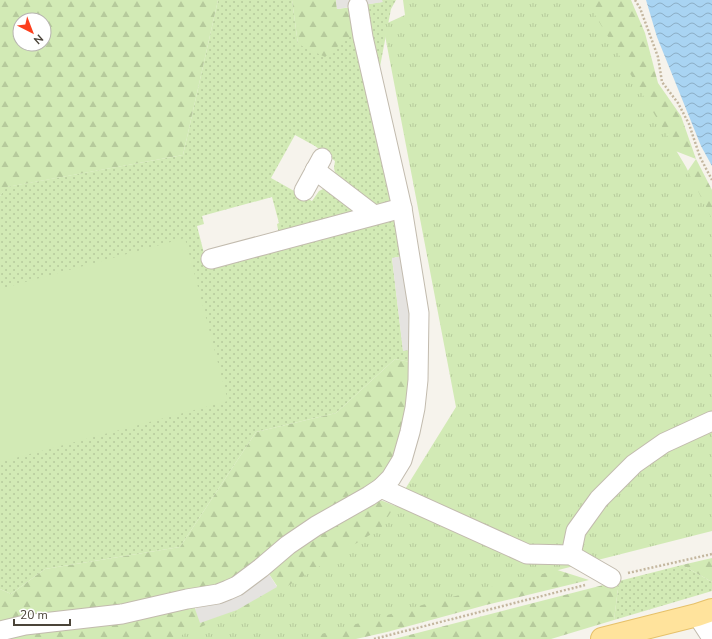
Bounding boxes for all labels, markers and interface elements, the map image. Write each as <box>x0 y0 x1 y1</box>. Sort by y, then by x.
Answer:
north arrow <box>12 12 52 52</box>
text: N <box>30 31 46 47</box>
scale bar <box>14 601 70 627</box>
text: 20 m <box>20 607 48 623</box>

